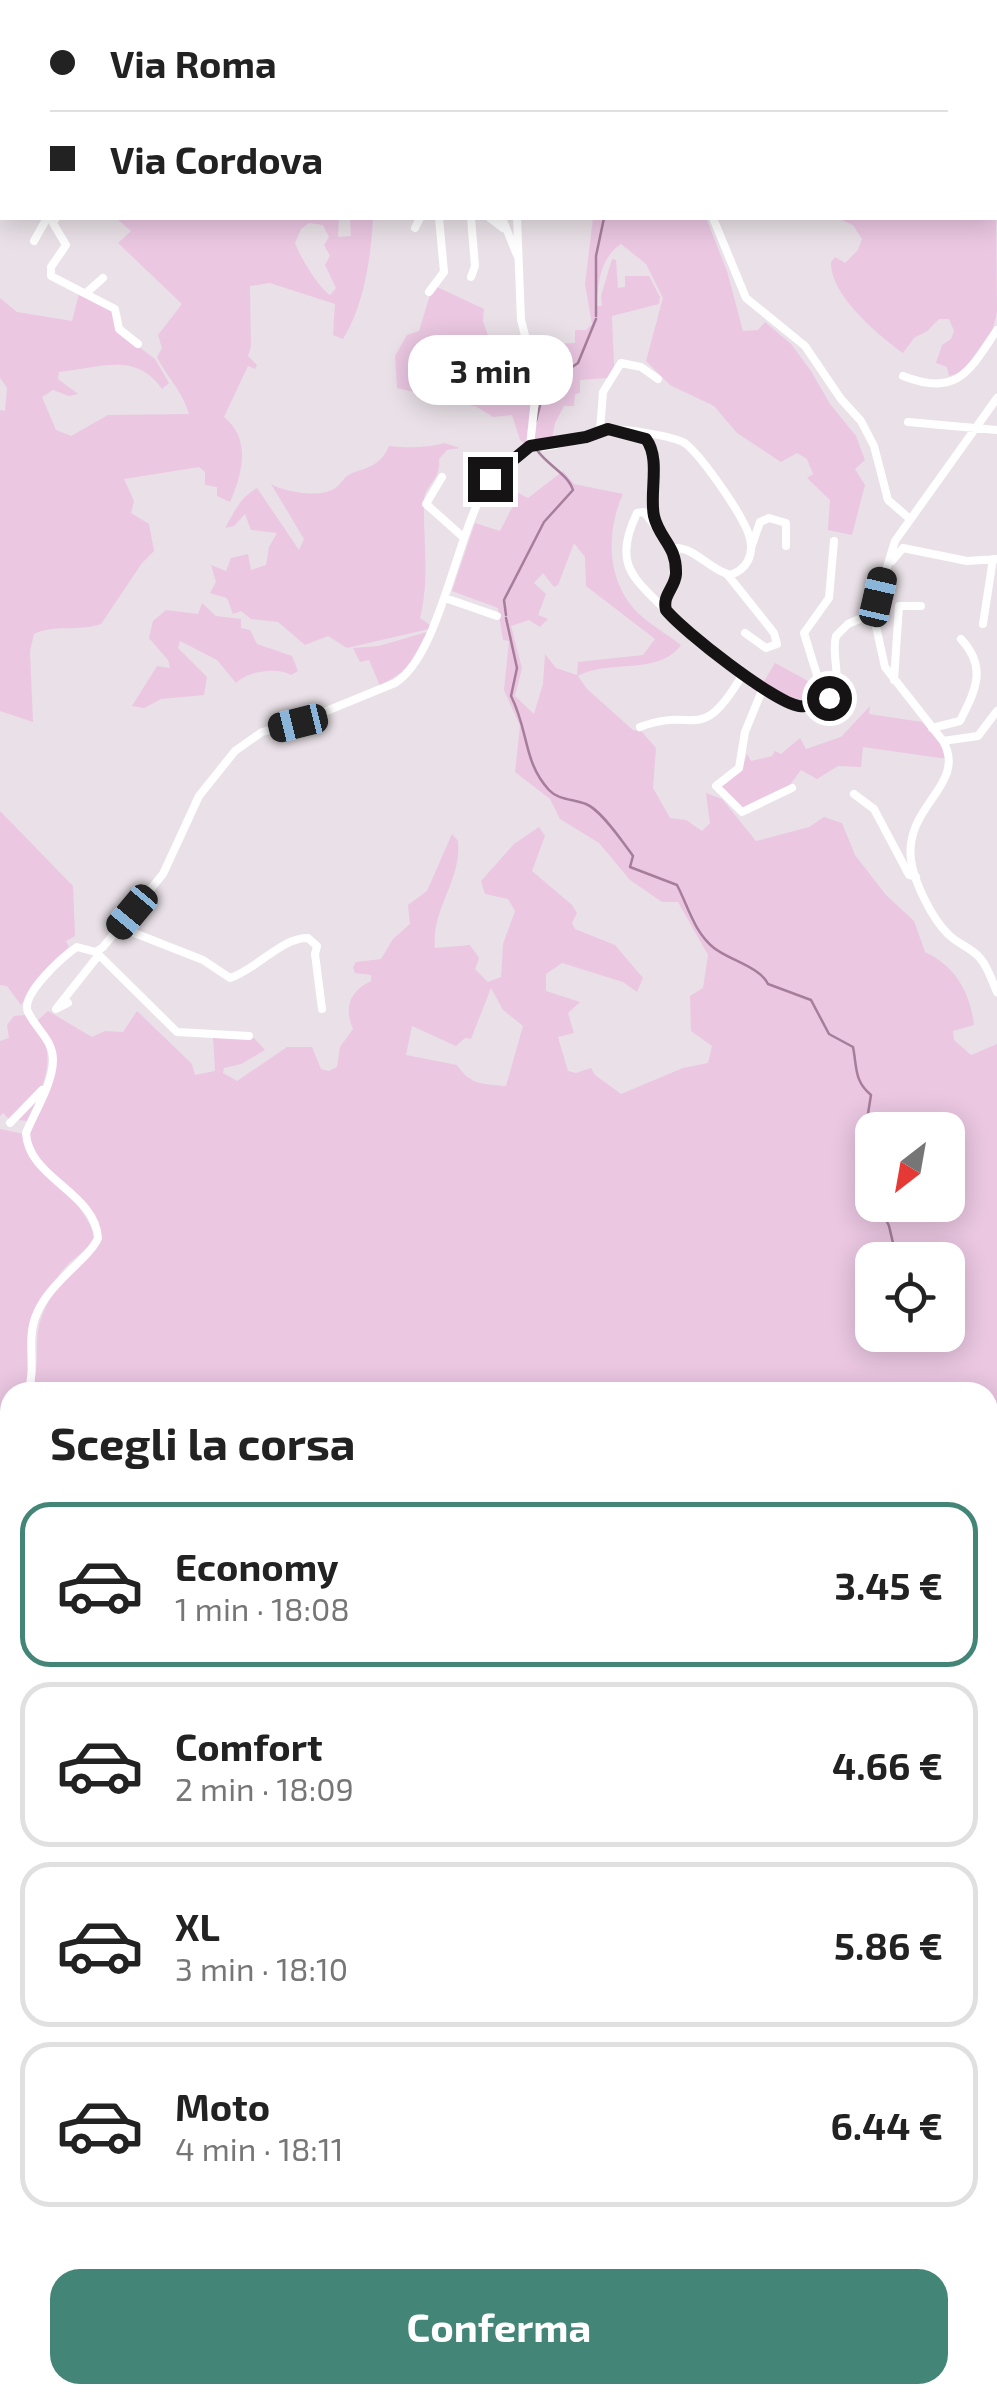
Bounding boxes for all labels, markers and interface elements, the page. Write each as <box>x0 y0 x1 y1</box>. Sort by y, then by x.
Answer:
text: Via Roma <box>110 40 277 86</box>
text: Via Cordova <box>110 136 323 182</box>
callout: 3 min <box>408 334 572 404</box>
text: 3 min <box>450 351 531 389</box>
route end <box>468 457 513 502</box>
car <box>857 564 899 630</box>
route start <box>807 676 852 721</box>
car <box>265 701 331 745</box>
car <box>101 879 163 945</box>
north arrow <box>855 1112 965 1222</box>
map controls <box>855 1112 965 1352</box>
button: locate <box>855 1242 965 1352</box>
text: Scegli la corsa <box>50 1415 355 1469</box>
icon: car <box>55 1540 145 1630</box>
text: Economy <box>175 1543 339 1589</box>
text: 3.45 € <box>835 1562 943 1608</box>
text: 1 min · 18:08 <box>175 1589 350 1627</box>
icon: car <box>55 1720 145 1810</box>
text: Comfort <box>175 1723 323 1769</box>
text: 4.66 € <box>832 1742 943 1788</box>
text: 2 min · 18:09 <box>175 1769 354 1807</box>
icon: car <box>55 1900 145 1990</box>
text: XL <box>175 1903 220 1949</box>
text: 5.86 € <box>834 1922 943 1968</box>
text: 3 min · 18:10 <box>175 1949 348 1987</box>
icon: car <box>55 2080 145 2170</box>
text: Moto <box>175 2083 270 2129</box>
text: 6.44 € <box>830 2102 943 2148</box>
text: 4 min · 18:11 <box>175 2129 343 2167</box>
button: Conferma <box>50 2269 948 2384</box>

